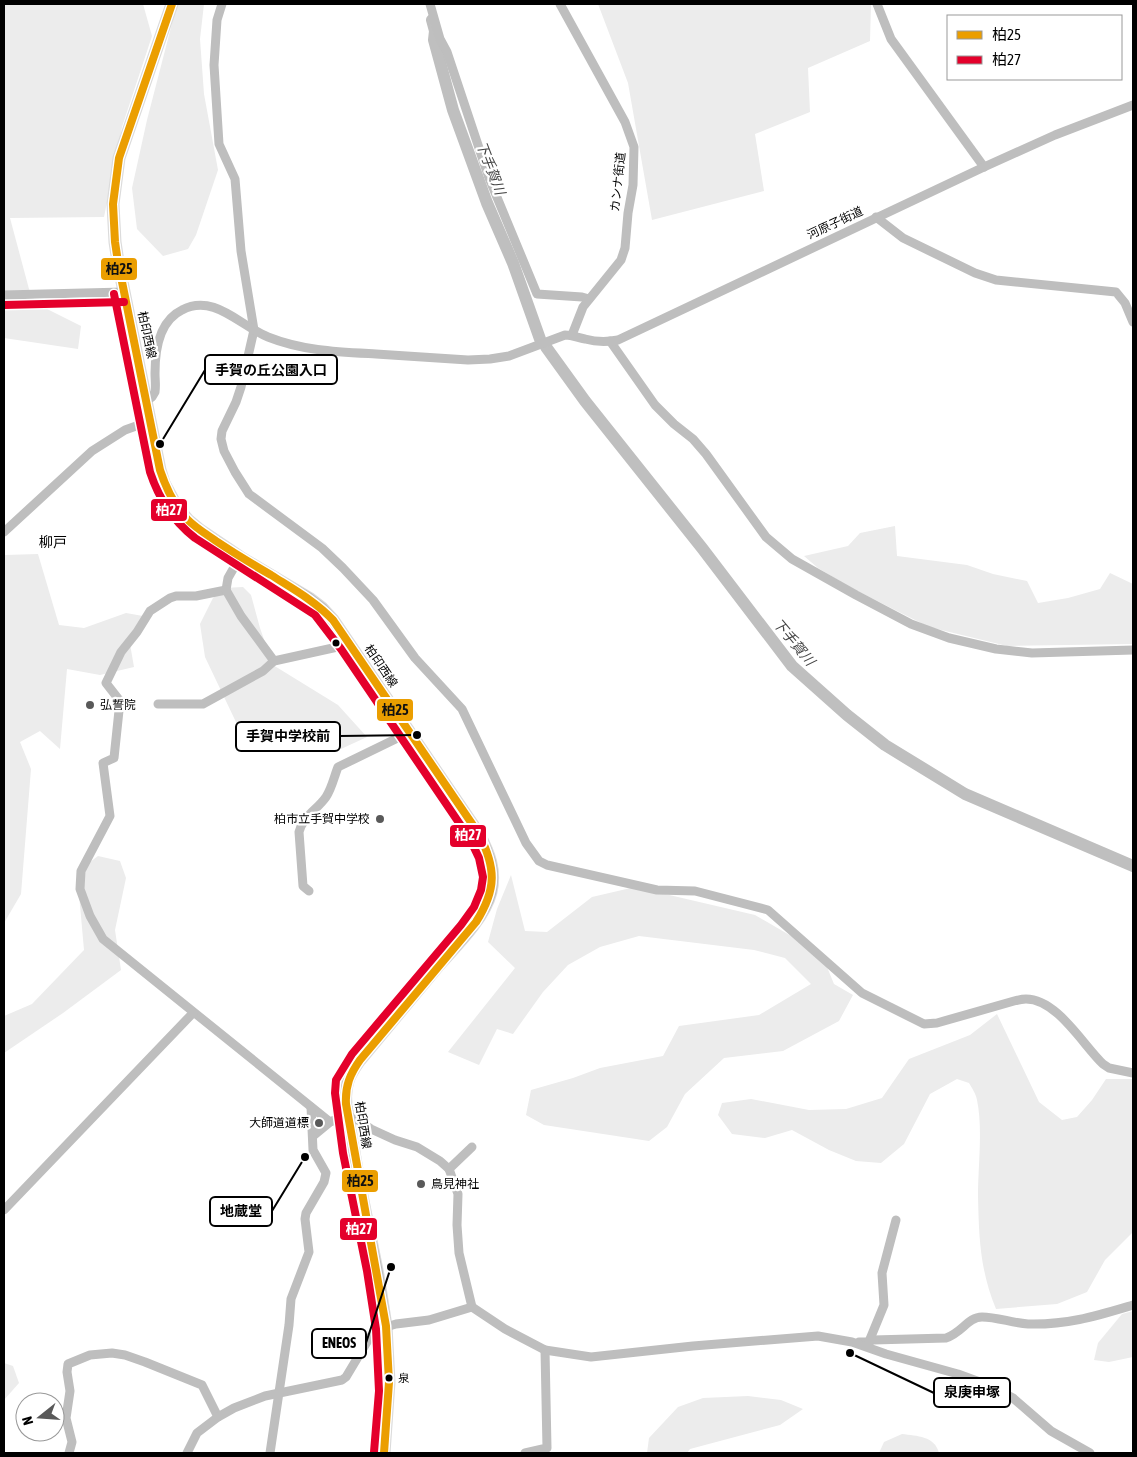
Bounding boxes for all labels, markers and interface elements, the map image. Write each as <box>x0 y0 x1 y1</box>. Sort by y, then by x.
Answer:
legend <box>947 15 1122 80</box>
text: 柏25 <box>992 26 1021 43</box>
text: 柏27 <box>992 51 1021 68</box>
water label: 下手賀川 <box>473 139 509 199</box>
street label: カンナ街道 <box>608 151 628 213</box>
street label: 河原子街道 <box>805 204 865 242</box>
line badge: 柏25 <box>100 257 138 281</box>
text: 柏25 <box>105 261 133 277</box>
street label: 柏印西線 <box>135 310 159 360</box>
callout: 手賀の丘公園入口 <box>205 355 337 384</box>
text: 手賀の丘公園入口 <box>215 362 327 378</box>
line badge: 柏27 <box>150 498 188 522</box>
text: 柏27 <box>155 502 183 518</box>
district label: 柳戸 <box>39 534 67 550</box>
water label: 下手賀川 <box>770 615 819 670</box>
unlabelled marker <box>331 638 341 648</box>
street label: 柏印西線 <box>362 642 400 690</box>
place label: 弘誓院 <box>100 698 136 712</box>
line badge: 柏25 <box>376 698 414 722</box>
marker: 弘誓院 <box>84 699 96 711</box>
text: 柏25 <box>381 702 409 718</box>
callout: 手賀中学校前 <box>236 722 340 751</box>
text: 手賀中学校前 <box>246 728 330 744</box>
place label: 柏市立手賀中学校 <box>274 812 370 826</box>
marker: 柏市立手賀中学校 <box>374 813 386 825</box>
line badge: 柏27 <box>449 824 487 848</box>
text: 柏27 <box>454 827 482 843</box>
street label: 柏印西線 <box>352 1100 374 1150</box>
place label: 大師道道標 <box>249 1116 309 1130</box>
marker: 大師道道標 <box>313 1117 325 1129</box>
line badge: 柏25 <box>341 1169 379 1193</box>
text: 柏25 <box>346 1173 374 1189</box>
place label: 鳥見神社 <box>431 1177 479 1191</box>
marker: 鳥見神社 <box>415 1178 427 1190</box>
callout: 地蔵堂 <box>210 1197 272 1226</box>
text: 地蔵堂 <box>220 1203 262 1219</box>
line badge: 柏27 <box>339 1217 378 1241</box>
text: 柏27 <box>345 1221 373 1237</box>
callout: ENEOS <box>312 1329 366 1358</box>
text: ENEOS <box>322 1335 356 1351</box>
place label: 泉 <box>398 1372 410 1384</box>
marker: 泉 <box>384 1373 394 1383</box>
callout: 泉庚申塚 <box>934 1378 1010 1407</box>
text: 泉庚申塚 <box>944 1384 1000 1400</box>
north arrow <box>15 1392 65 1442</box>
text: N <box>19 1415 36 1427</box>

